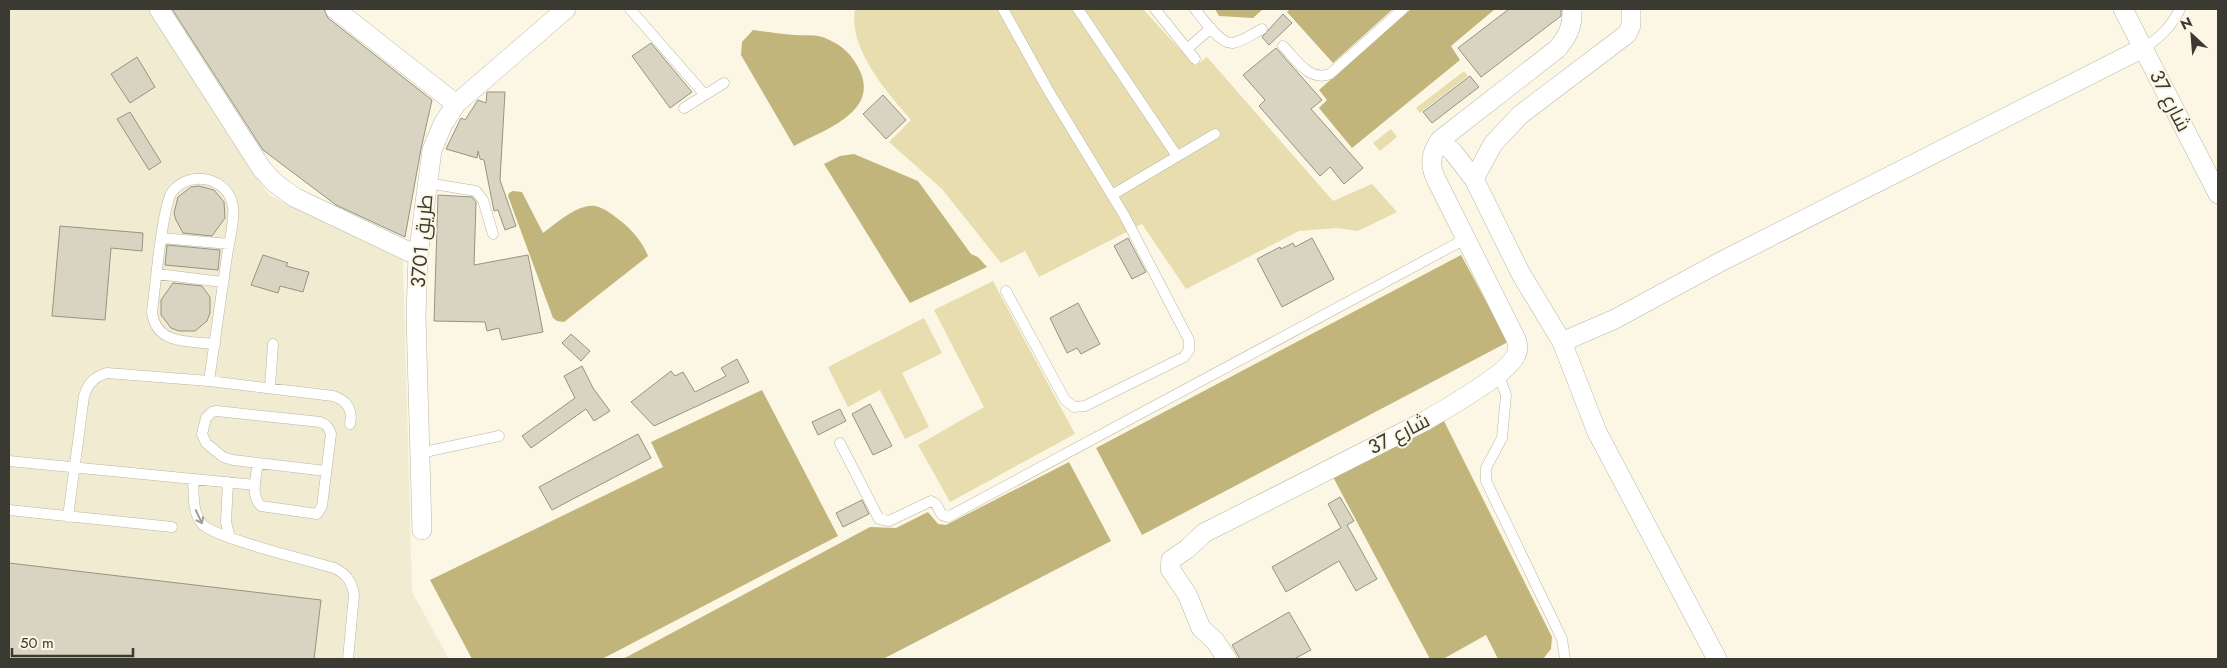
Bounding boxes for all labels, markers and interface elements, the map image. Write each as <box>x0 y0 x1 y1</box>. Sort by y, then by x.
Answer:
north arrow <box>2167 10 2217 60</box>
text: N <box>2177 12 2196 35</box>
street label: شارع 37 <box>2142 65 2198 137</box>
street label: طريق 3701 <box>403 193 441 289</box>
street label: شارع 37 <box>1363 406 1435 462</box>
one-way arrow <box>194 509 204 524</box>
scale bar <box>12 626 134 658</box>
text: 50 m <box>20 632 54 654</box>

